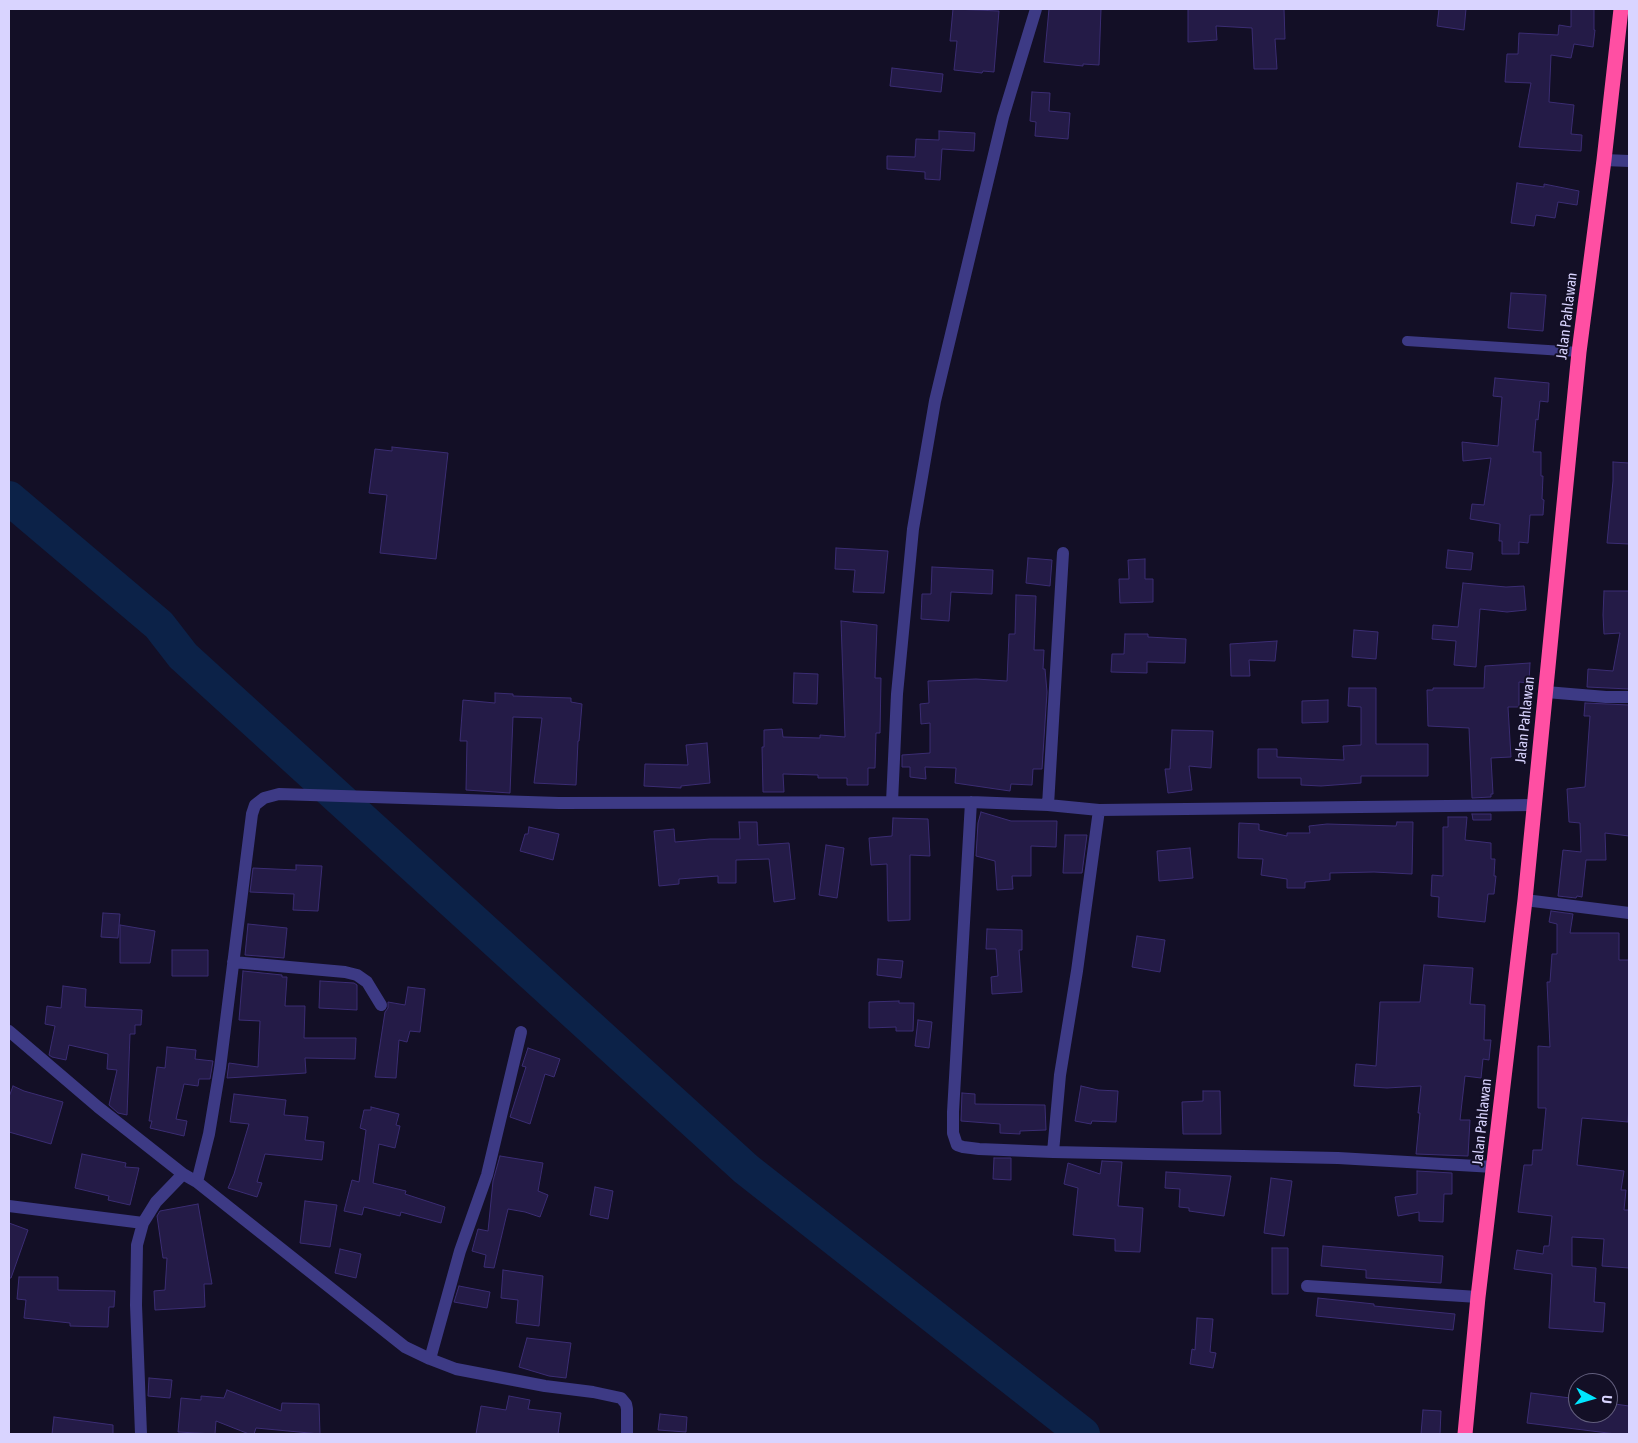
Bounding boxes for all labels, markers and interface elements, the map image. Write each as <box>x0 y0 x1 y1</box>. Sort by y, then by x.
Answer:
street label: Jalan Pahlawan <box>1553 272 1581 360</box>
street label: Jalan Pahlawan <box>1511 676 1539 764</box>
street label: Jalan Pahlawan <box>1468 1078 1496 1166</box>
north arrow <box>1568 1373 1618 1423</box>
text: U <box>1599 1395 1615 1404</box>

